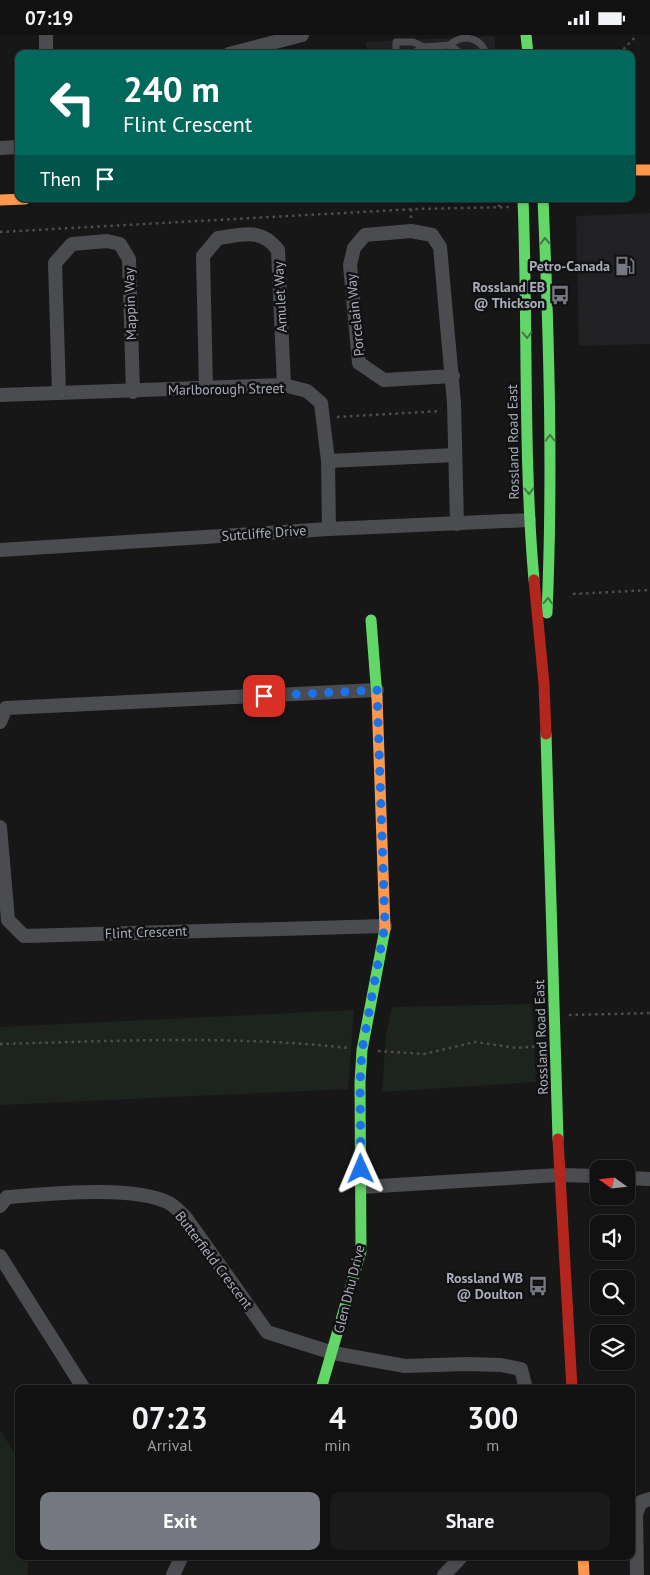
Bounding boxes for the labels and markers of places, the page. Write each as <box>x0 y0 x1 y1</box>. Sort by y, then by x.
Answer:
fuel station icon: Petro-Canada <box>614 255 636 277</box>
place label: Petro-Canada <box>529 257 610 275</box>
place label: Rossland EB @ Thickson <box>473 278 545 312</box>
bus stop icon: Rossland EB @ Thickson <box>549 284 571 306</box>
pin <box>243 675 285 717</box>
place label: Rossland WB @ Doulton <box>446 1269 523 1303</box>
bus stop icon: Rossland WB @ Doulton <box>527 1275 549 1297</box>

